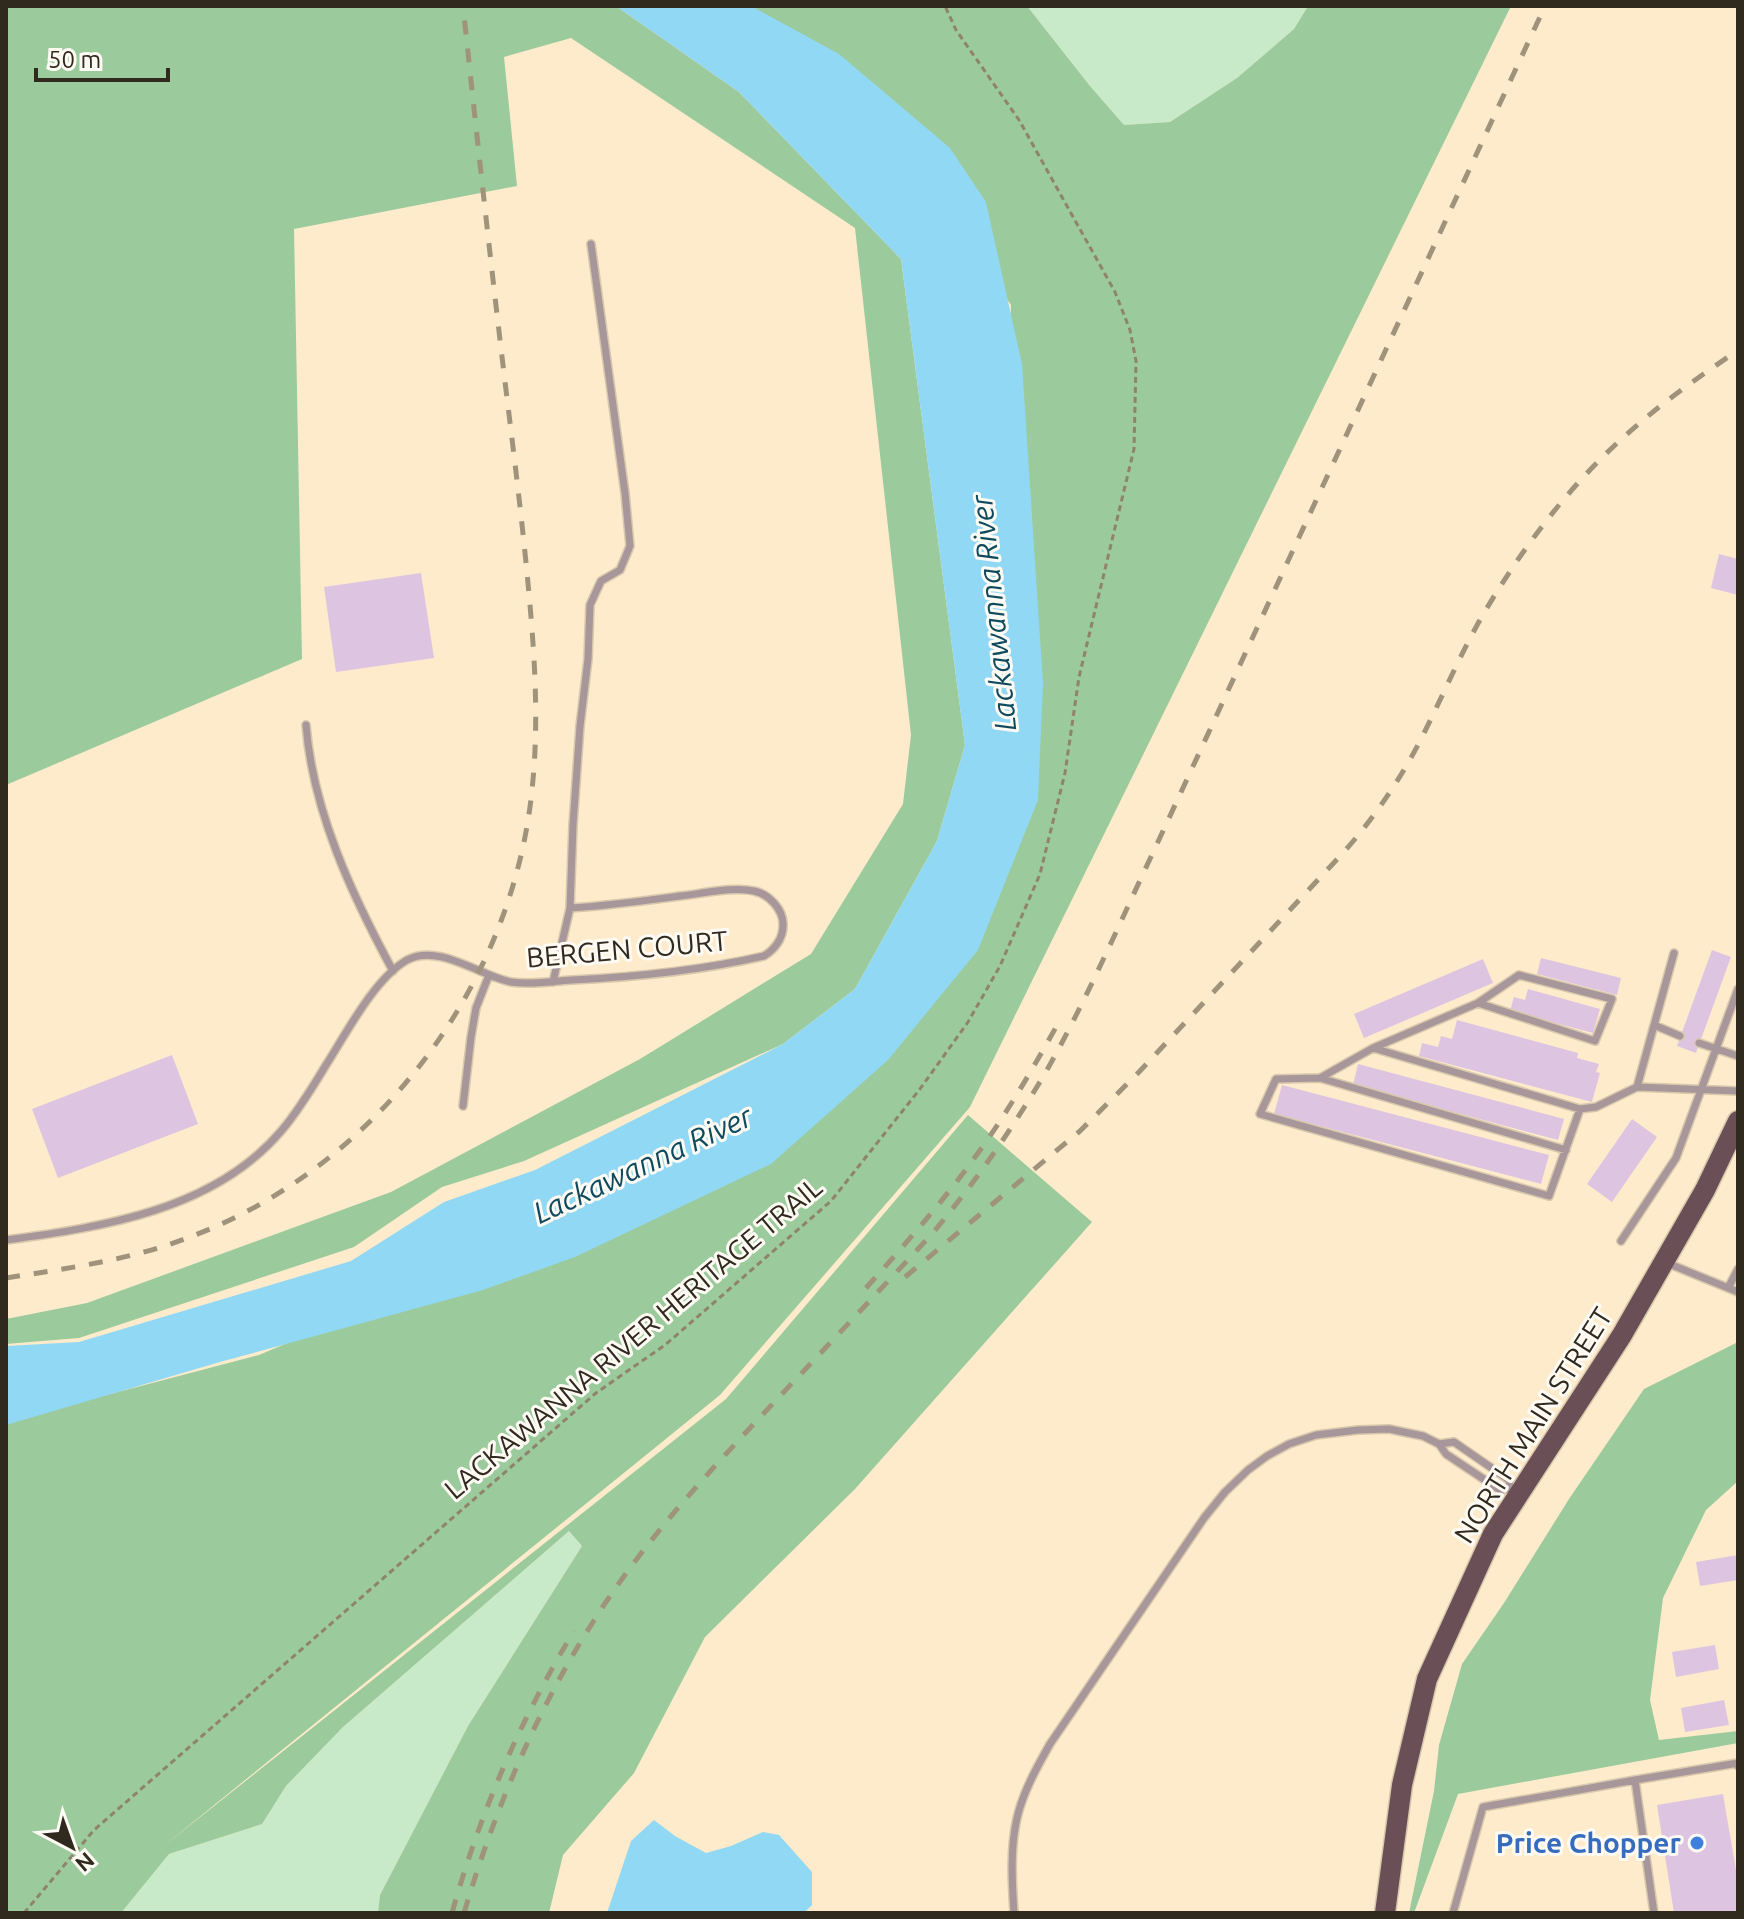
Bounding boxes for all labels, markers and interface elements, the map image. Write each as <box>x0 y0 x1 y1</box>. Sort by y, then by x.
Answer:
scale bar <box>36 32 168 82</box>
text: 50 m <box>48 46 101 73</box>
water label: Lackawanna River <box>964 492 1022 733</box>
street label: BERGEN COURT <box>525 924 729 973</box>
water label: Lackawanna River <box>528 1098 759 1230</box>
street label: LACKAWANNA RIVER HERITAGE TRAIL <box>438 1171 827 1505</box>
street label: NORTH MAIN STREET <box>1448 1301 1618 1548</box>
north arrow <box>32 1807 112 1887</box>
place label: Price Chopper <box>1496 1827 1681 1858</box>
marker: Price Chopper <box>1688 1834 1706 1852</box>
text: N <box>71 1848 100 1877</box>

